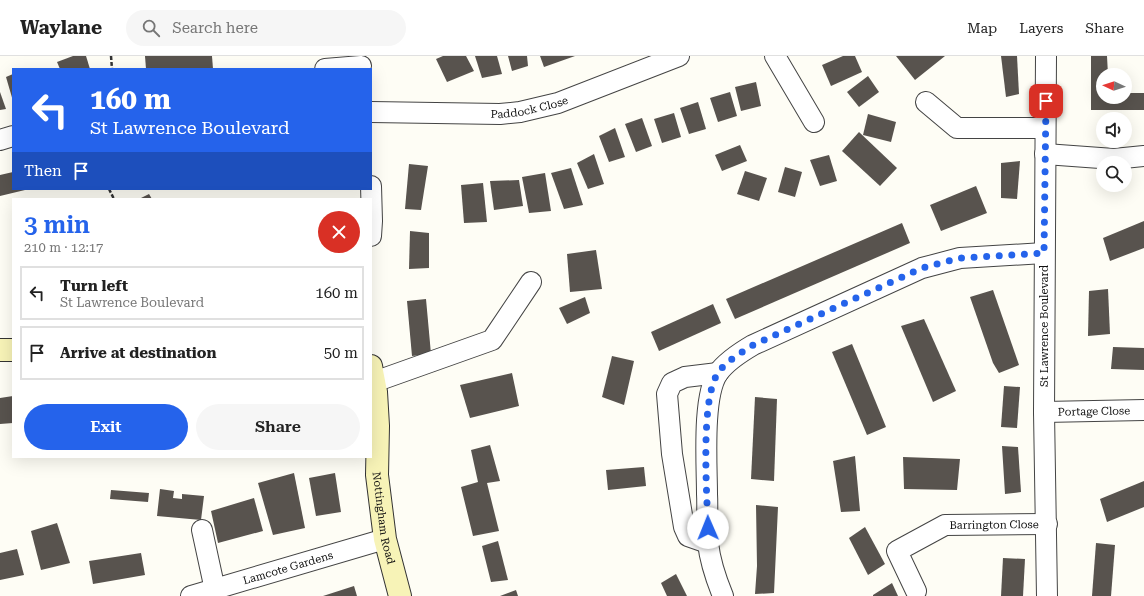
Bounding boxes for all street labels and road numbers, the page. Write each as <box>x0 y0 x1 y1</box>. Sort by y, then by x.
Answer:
street label: Paddock Close <box>491 94 570 121</box>
street label: St Lawrence Boulevard <box>1038 265 1051 387</box>
street label: Portage Close <box>1058 404 1130 419</box>
street label: Nottingham Road <box>370 471 397 566</box>
street label: Barrington Close <box>949 518 1039 532</box>
street label: Lamcote Gardens <box>241 549 335 587</box>

